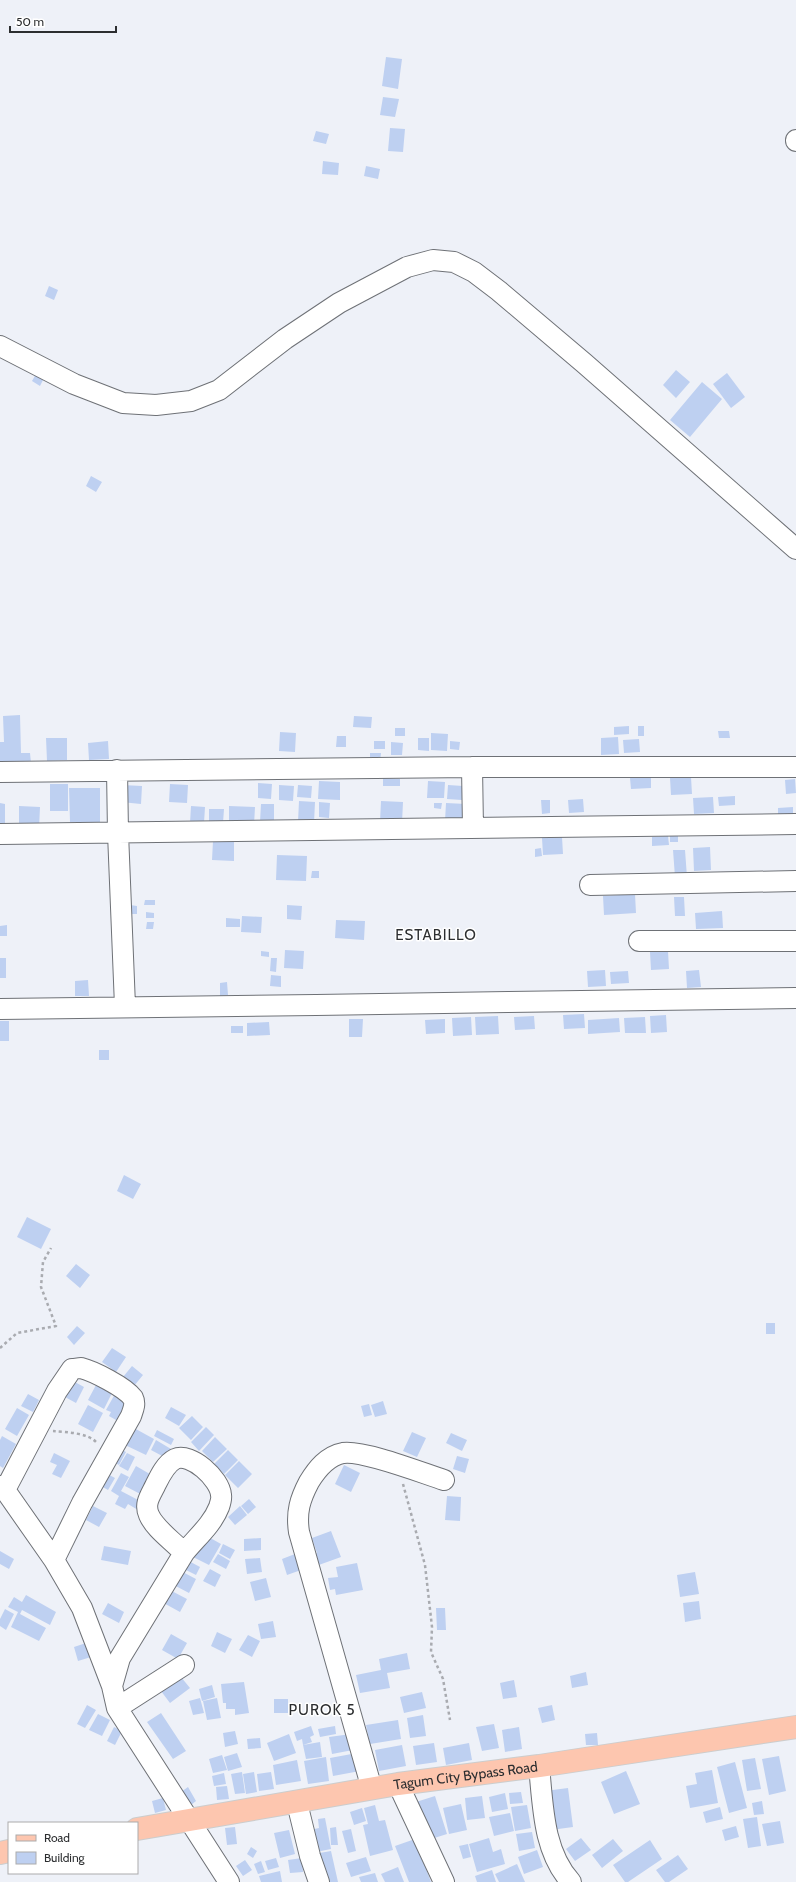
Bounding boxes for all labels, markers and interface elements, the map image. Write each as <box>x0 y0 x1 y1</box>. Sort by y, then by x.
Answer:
scale bar <box>10 8 116 34</box>
text: 50 m <box>16 14 44 29</box>
district label: ESTABILLO <box>395 926 477 944</box>
district label: PUROK 5 <box>288 1701 356 1719</box>
street label: Tagum City Bypass Road <box>392 1757 539 1794</box>
legend <box>8 1822 138 1874</box>
text: Road <box>44 1830 70 1845</box>
text: Building <box>44 1850 86 1865</box>

